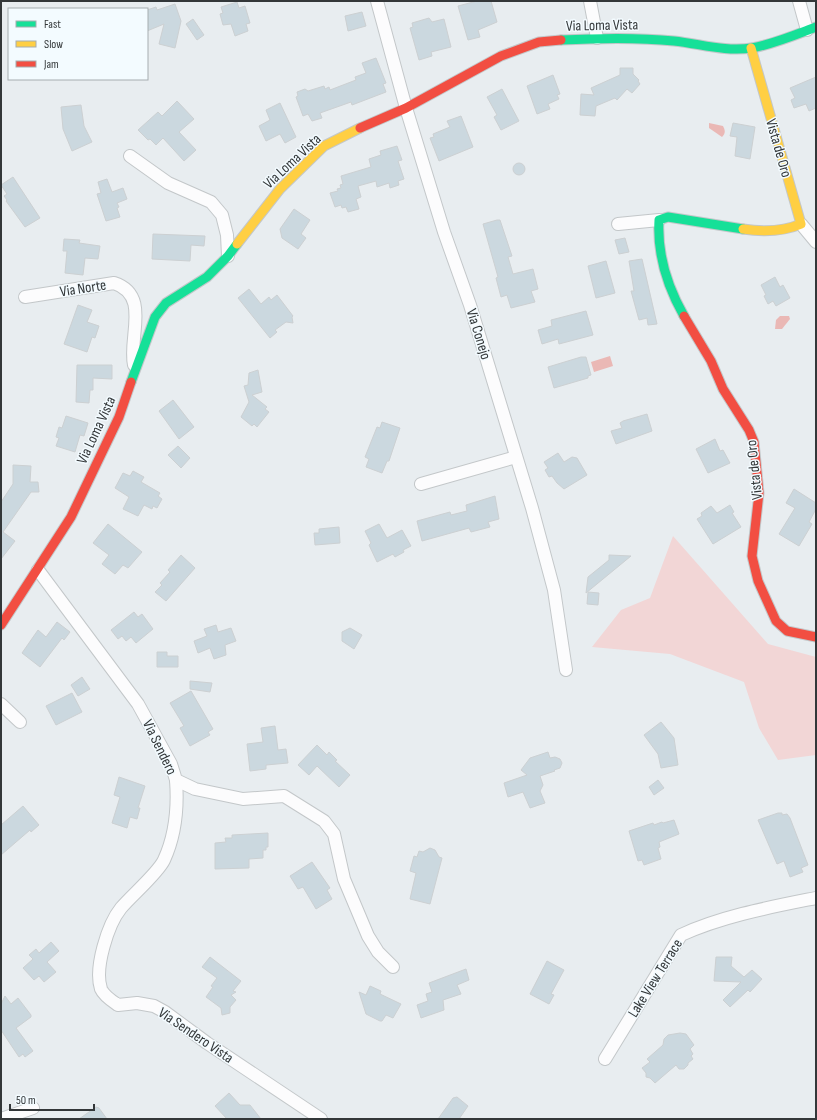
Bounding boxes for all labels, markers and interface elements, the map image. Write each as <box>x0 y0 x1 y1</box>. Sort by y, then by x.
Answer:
legend <box>8 8 148 80</box>
street label: Via Loma Vista <box>566 15 639 36</box>
text: Fast <box>44 17 61 32</box>
text: Slow <box>44 37 63 52</box>
text: Jam <box>43 57 59 72</box>
street label: Vista de Oro <box>761 117 796 180</box>
street label: Via Loma Vista <box>259 130 325 193</box>
street label: Via Norte <box>59 275 108 302</box>
street label: Via Conejo <box>462 306 495 362</box>
street label: Via Loma Vista <box>73 393 120 467</box>
street label: Vista de Oro <box>742 439 767 501</box>
street label: Via Sendero <box>138 716 181 778</box>
street label: Lake View Terrace <box>624 936 687 1021</box>
street label: Via Sendero Vista <box>154 1003 237 1068</box>
scale bar <box>10 1086 94 1112</box>
text: 50 m <box>16 1093 36 1108</box>

